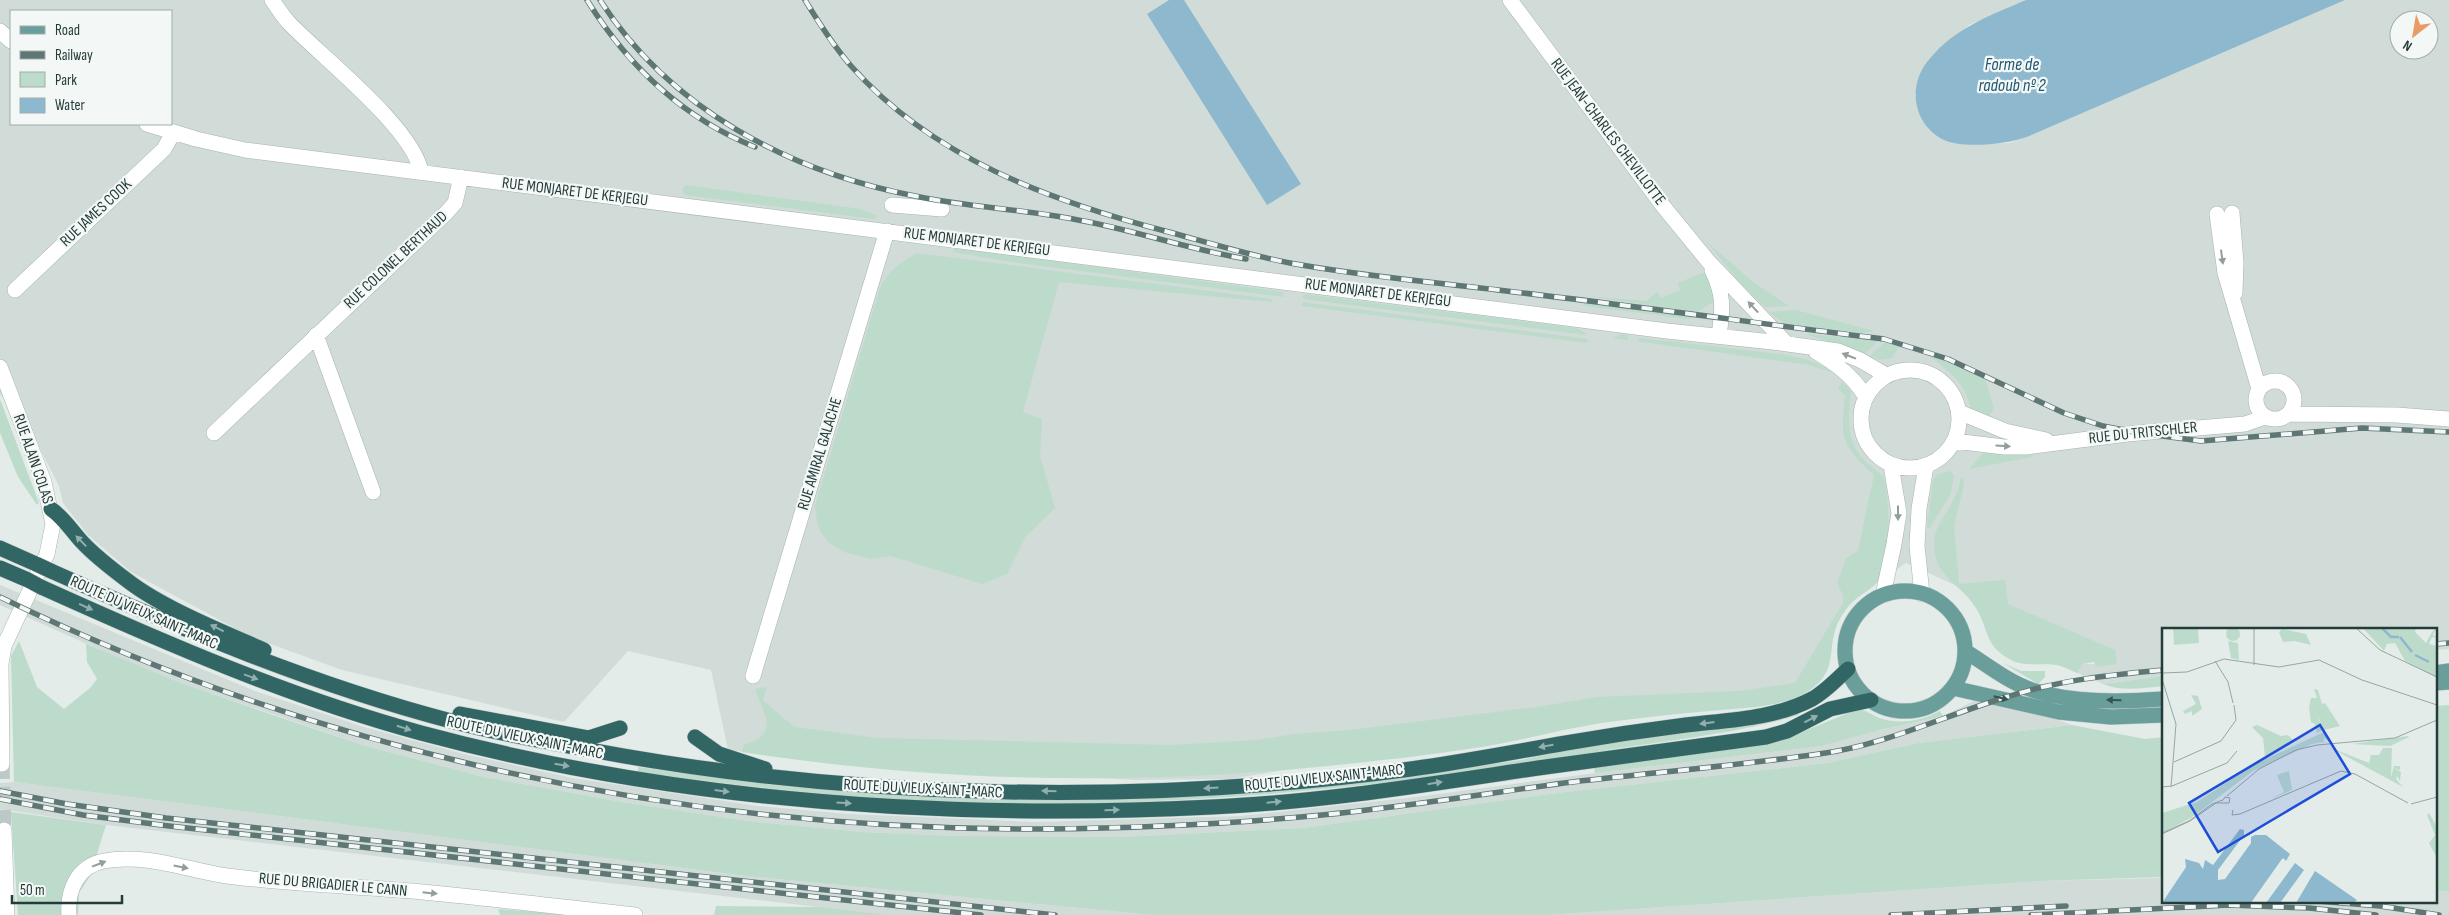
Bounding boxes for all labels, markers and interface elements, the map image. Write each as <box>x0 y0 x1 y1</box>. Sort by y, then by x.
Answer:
legend <box>10 10 172 125</box>
north arrow <box>2389 10 2439 60</box>
text: Road <box>55 21 80 40</box>
text: N <box>2400 37 2415 55</box>
text: Railway <box>55 46 93 65</box>
water label: Forme de radoub nº 2 <box>1978 54 2046 96</box>
street label: RUE JEAN-CHARLES CHEVILLOTTE <box>1547 55 1669 209</box>
text: Park <box>55 71 77 90</box>
text: Water <box>55 96 86 115</box>
street label: RUE MONJARET DE KERJEGU <box>501 174 649 210</box>
street label: RUE JAMES COOK <box>56 175 136 251</box>
street label: RUE COLONEL BERTHAUD <box>340 207 452 313</box>
street label: RUE MONJARET DE KERJEGU <box>903 224 1051 260</box>
one-way arrow <box>2218 249 2226 265</box>
street label: RUE MONJARET DE KERJEGU <box>1304 275 1452 311</box>
one-way arrow <box>1747 301 1759 313</box>
one-way arrow <box>1841 352 1856 360</box>
street label: RUE AMIRAL GALACHE <box>794 395 846 513</box>
street label: RUE ALAIN COLAS <box>9 412 57 506</box>
street label: RUE DU TRITSCHLER <box>2088 418 2198 448</box>
one-way arrow <box>1995 443 2011 451</box>
one-way arrow <box>1894 505 1902 521</box>
one-way arrow <box>75 535 87 547</box>
street label: ROUTE DU VIEUX SAINT-MARC <box>67 572 221 654</box>
one-way arrow <box>79 603 93 611</box>
one-way arrow <box>209 624 224 632</box>
inset map <box>2162 628 2436 902</box>
one-way arrow <box>244 673 259 681</box>
one-way arrow <box>1993 694 2008 702</box>
one-way arrow <box>2106 696 2122 704</box>
street label: ROUTE DU VIEUX SAINT-MARC <box>445 712 605 764</box>
one-way arrow <box>1804 715 1819 723</box>
one-way arrow <box>1698 719 1714 727</box>
one-way arrow <box>397 724 412 732</box>
one-way arrow <box>1537 743 1553 751</box>
street label: ROUTE DU VIEUX SAINT-MARC <box>1244 760 1404 796</box>
one-way arrow <box>554 762 570 770</box>
street label: ROUTE DU VIEUX SAINT-MARC <box>843 775 1003 803</box>
one-way arrow <box>1428 779 1444 787</box>
one-way arrow <box>1203 784 1219 792</box>
one-way arrow <box>715 787 731 795</box>
one-way arrow <box>1041 787 1057 795</box>
one-way arrow <box>1266 798 1282 806</box>
one-way arrow <box>837 800 853 808</box>
one-way arrow <box>1104 806 1120 814</box>
one-way arrow <box>92 859 106 867</box>
one-way arrow <box>174 863 189 871</box>
street label: RUE DU BRIGADIER LE CANN <box>258 869 408 901</box>
scale bar <box>12 872 122 904</box>
text: 50 m <box>20 881 45 900</box>
one-way arrow <box>422 889 438 897</box>

